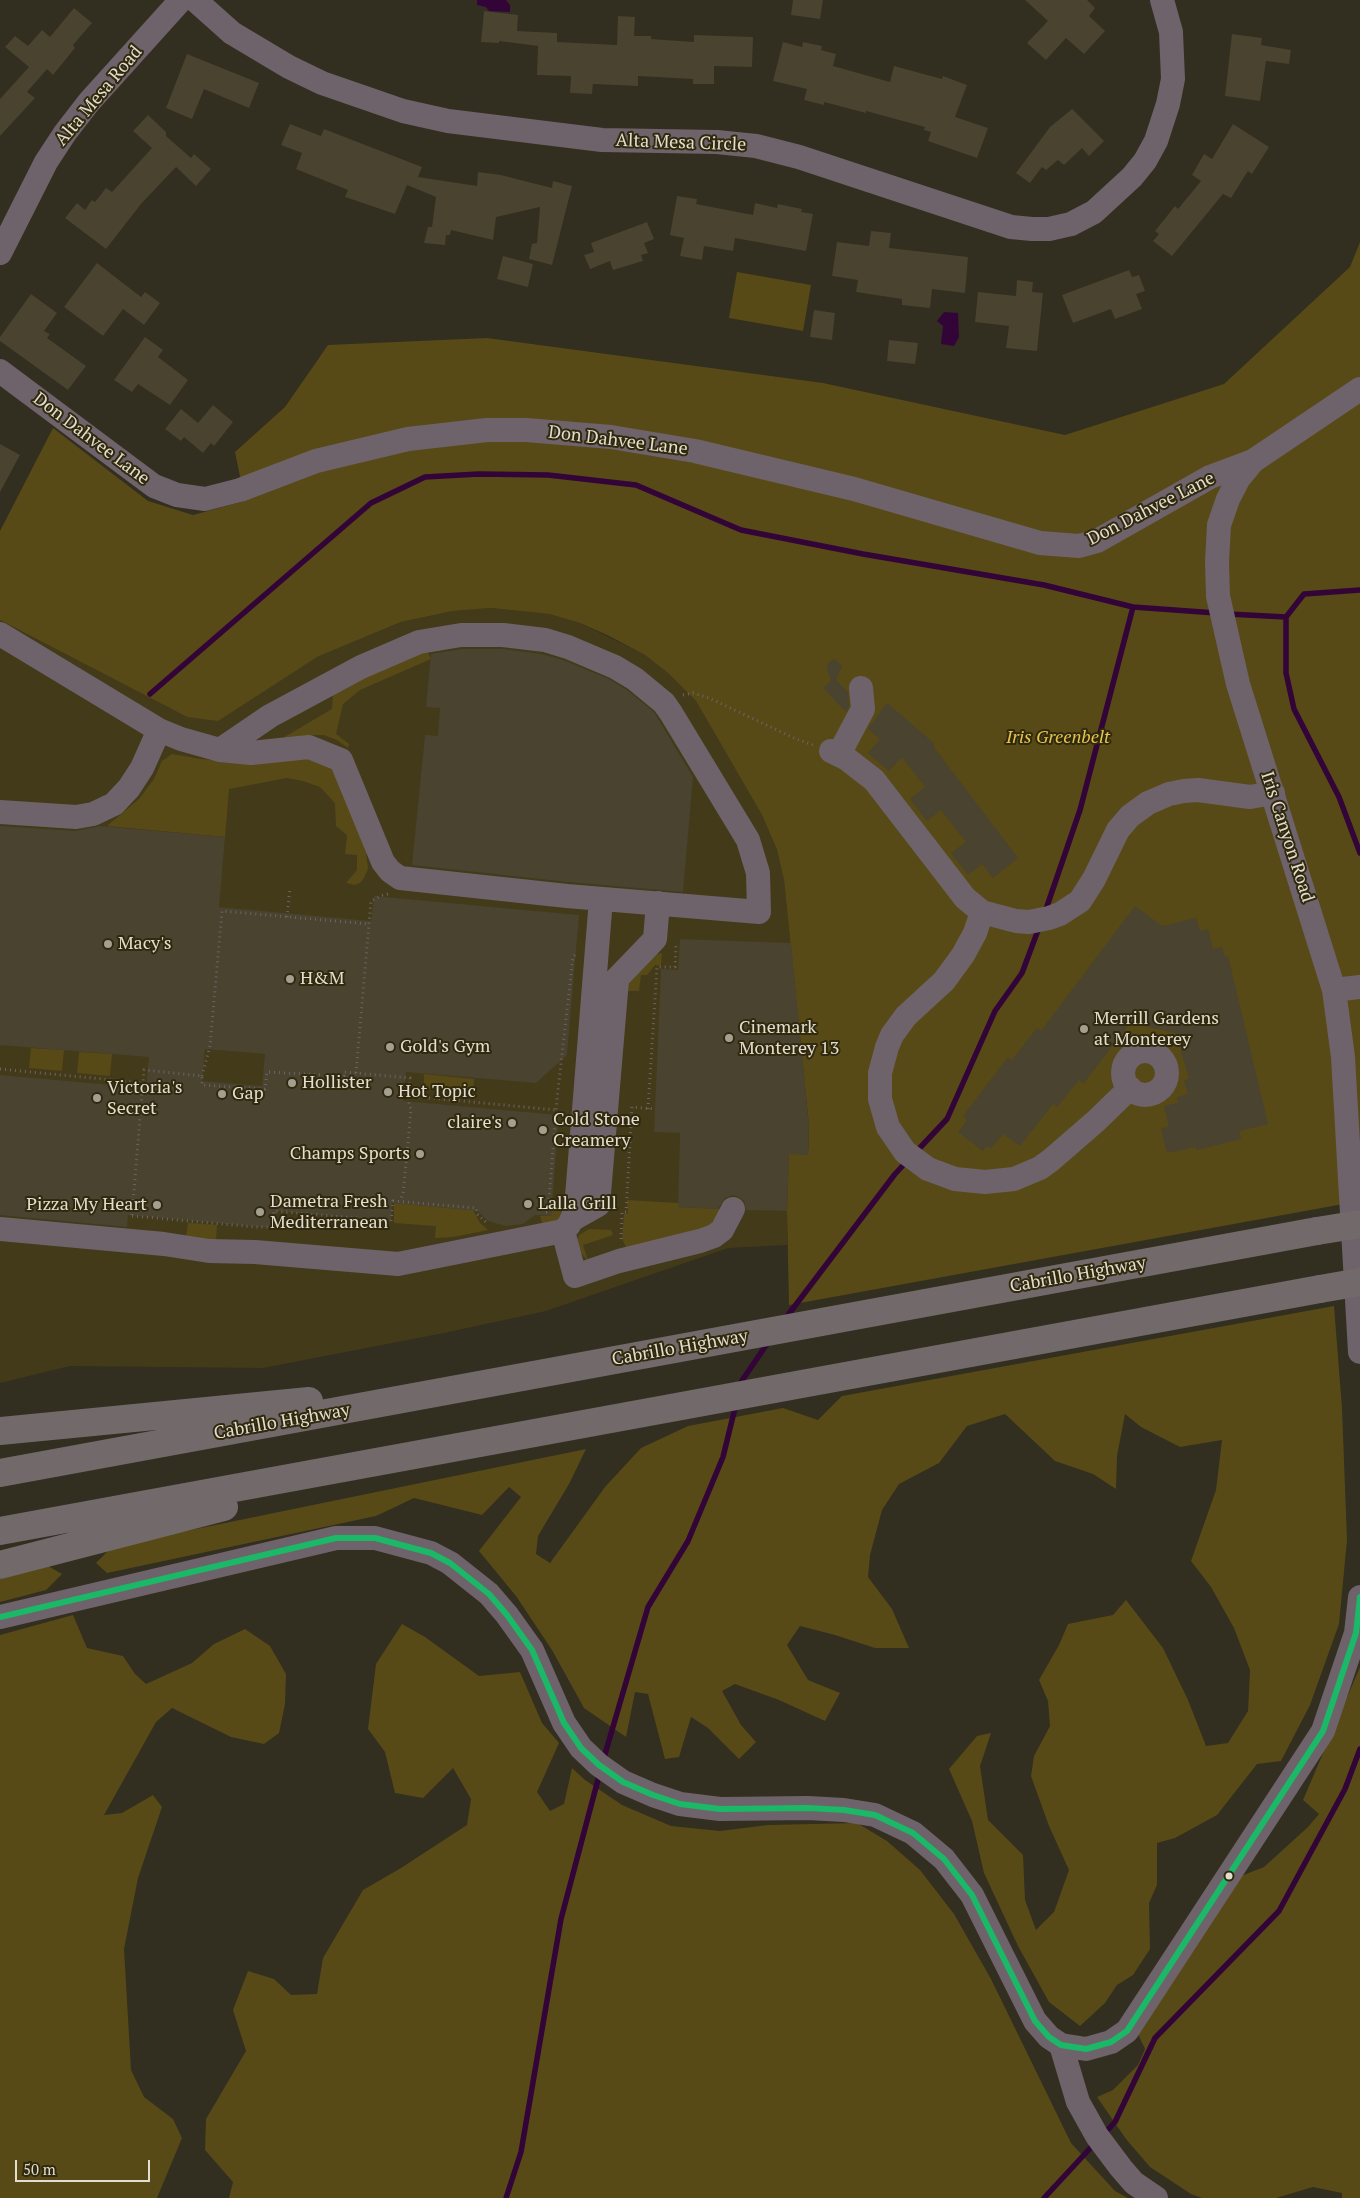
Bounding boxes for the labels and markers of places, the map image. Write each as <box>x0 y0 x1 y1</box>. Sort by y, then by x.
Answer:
place label: Macy's <box>118 933 171 955</box>
marker: Macy's <box>102 938 114 950</box>
place label: H&M <box>300 968 344 990</box>
marker: H&M <box>284 973 296 985</box>
place label: Merrill Gardens at Monterey <box>1094 1008 1219 1050</box>
place label: Cinemark Monterey 13 <box>739 1017 839 1060</box>
marker: Merrill Gardens at Monterey <box>1078 1023 1090 1035</box>
marker: Cinemark Monterey 13 <box>723 1032 735 1044</box>
place label: Gold's Gym <box>400 1036 490 1058</box>
marker: Gold's Gym <box>384 1041 396 1053</box>
place label: Hollister <box>302 1072 372 1094</box>
place label: Victoria's Secret <box>107 1077 182 1120</box>
marker: Hollister <box>286 1077 298 1089</box>
place label: Hot Topic <box>398 1081 476 1103</box>
place label: Gap <box>232 1083 264 1105</box>
marker: Hot Topic <box>382 1086 394 1098</box>
marker: Gap <box>216 1088 228 1100</box>
marker: Victoria's Secret <box>91 1092 103 1104</box>
place label: Cold Stone Creamery <box>553 1109 640 1152</box>
place label: claire's <box>447 1112 502 1134</box>
marker: claire's <box>506 1117 518 1129</box>
marker: Cold Stone Creamery <box>537 1124 549 1136</box>
place label: Champs Sports <box>290 1143 410 1165</box>
marker: Champs Sports <box>414 1148 426 1160</box>
place label: Dametra Fresh Mediterranean <box>270 1191 388 1234</box>
place label: Lalla Grill <box>538 1193 617 1215</box>
place label: Pizza My Heart <box>26 1194 147 1216</box>
marker: Lalla Grill <box>522 1198 534 1210</box>
marker: Pizza My Heart <box>151 1199 163 1211</box>
marker: Dametra Fresh Mediterranean <box>254 1206 266 1218</box>
unlabelled marker <box>1224 1871 1234 1881</box>

